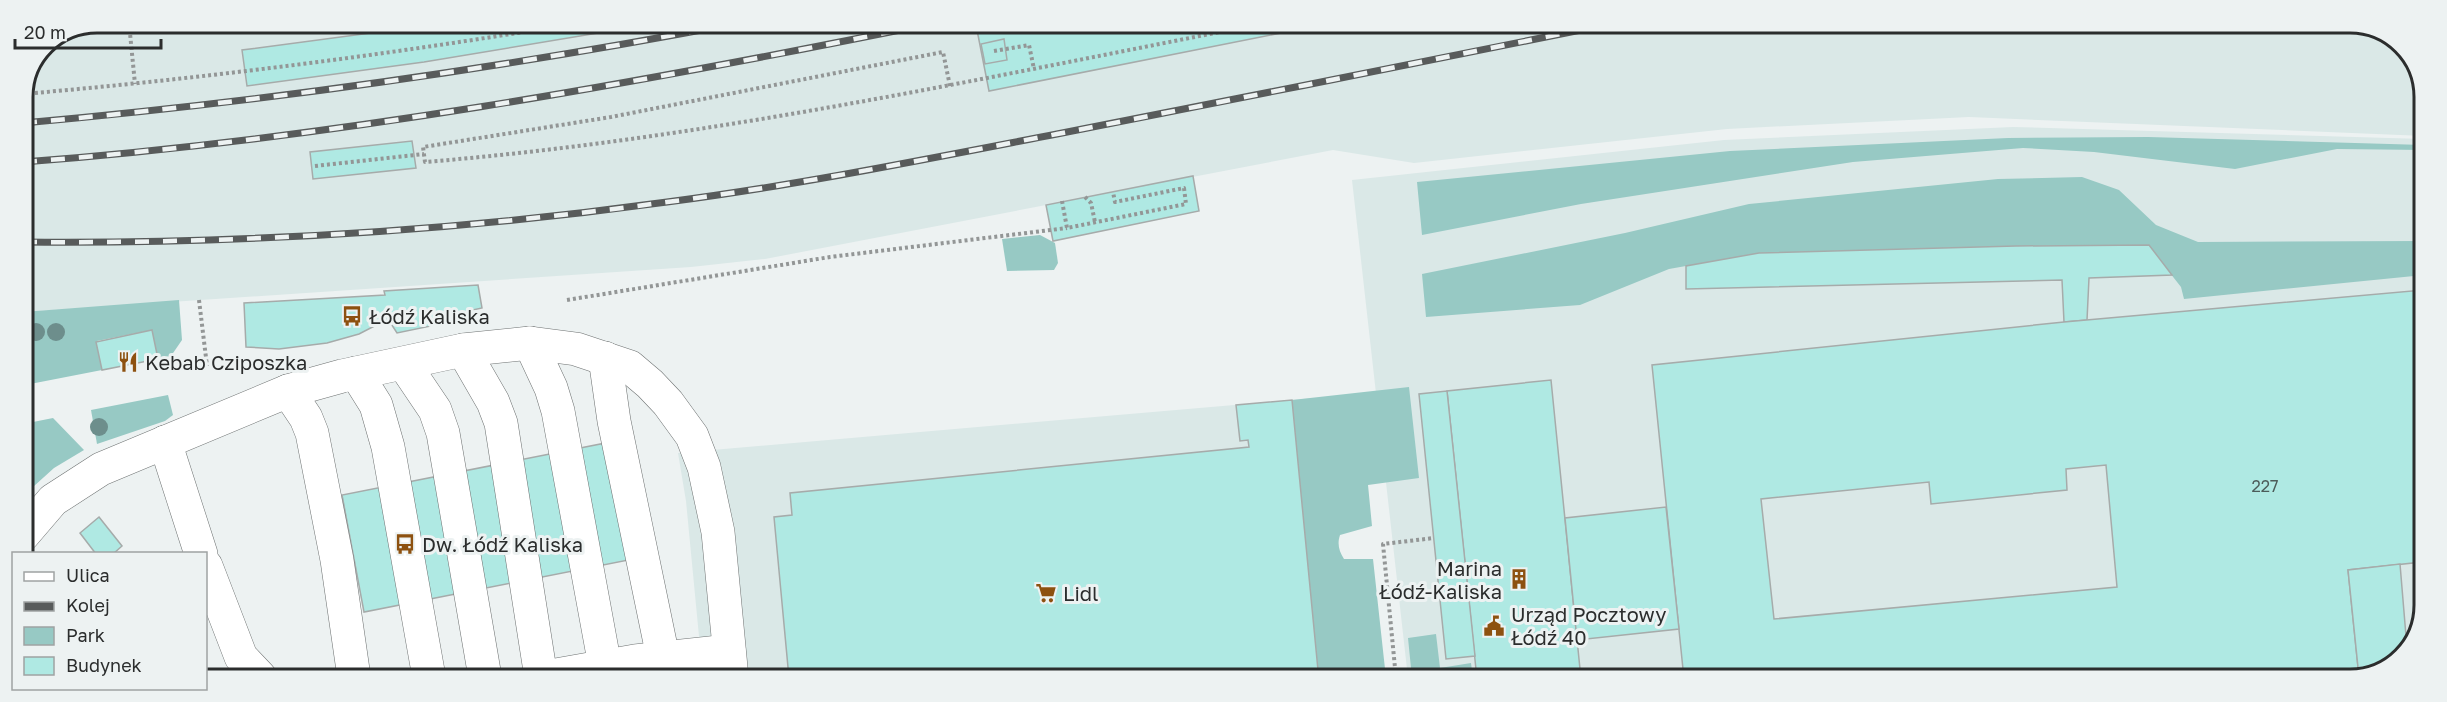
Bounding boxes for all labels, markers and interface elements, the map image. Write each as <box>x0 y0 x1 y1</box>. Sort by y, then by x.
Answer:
scale bar <box>15 12 160 50</box>
text: 20 m <box>24 21 66 43</box>
bus stop icon: Łódź Kaliska <box>340 304 364 328</box>
place label: Łódź Kaliska <box>369 304 490 328</box>
restaurant icon: Kebab Cziposzka <box>116 350 140 374</box>
place label: Kebab Cziposzka <box>145 350 307 374</box>
house number: 227 <box>2251 476 2279 496</box>
bus stop icon: Dw. Łódź Kaliska <box>393 532 417 556</box>
place label: Dw. Łódź Kaliska <box>422 532 583 556</box>
legend <box>12 552 207 690</box>
place label: Marina Łódź-Kaliska <box>1379 556 1502 603</box>
text: Ulica <box>66 564 110 586</box>
building icon: Marina Łódź-Kaliska <box>1507 567 1531 591</box>
supermarket icon: Lidl <box>1034 581 1058 605</box>
place label: Lidl <box>1063 581 1098 605</box>
text: Kolej <box>66 594 110 616</box>
place label: Urząd Pocztowy Łódź 40 <box>1511 602 1666 649</box>
public building icon: Urząd Pocztowy Łódź 40 <box>1482 614 1506 638</box>
text: Park <box>66 624 105 646</box>
text: Budynek <box>66 654 142 676</box>

